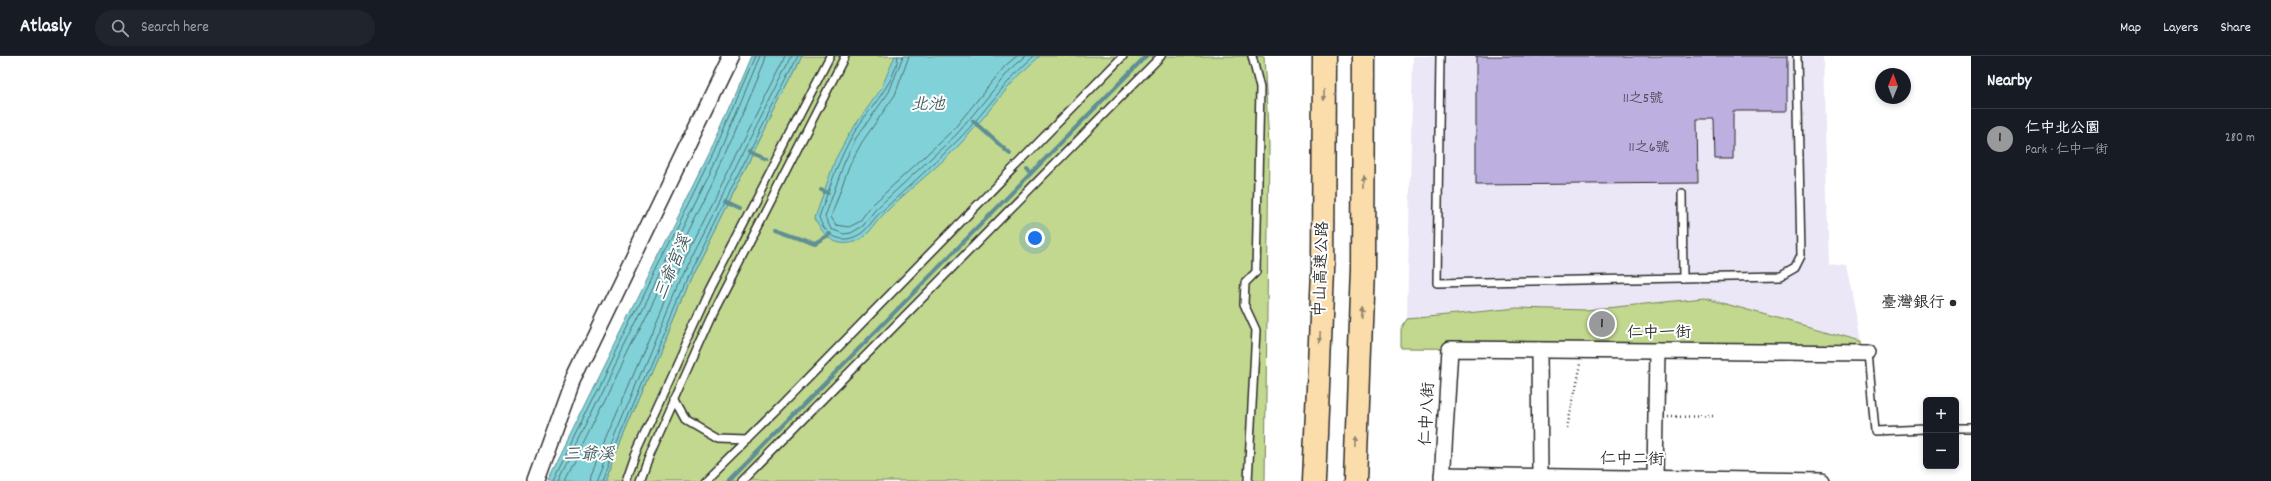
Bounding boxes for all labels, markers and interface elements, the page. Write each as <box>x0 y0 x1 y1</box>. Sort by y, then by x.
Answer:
search box <box>95 10 375 46</box>
text: Atlasly <box>20 14 71 41</box>
icon: search <box>109 17 131 39</box>
text: Search here <box>141 17 209 39</box>
text: Map <box>2120 18 2141 38</box>
text: Layers <box>2163 18 2198 38</box>
text: Share <box>2220 18 2251 38</box>
north arrow <box>1875 68 1911 104</box>
text: Nearby <box>1987 70 2031 94</box>
one-way arrow <box>1321 89 1327 102</box>
house number: 11之5號 <box>1623 89 1663 109</box>
water label: 北池 <box>911 94 946 118</box>
text: 仁中北公園 <box>2025 118 2100 140</box>
text: 1 <box>1999 129 2001 148</box>
text: 280 m <box>2225 129 2255 148</box>
house number: 11之6號 <box>1629 138 1670 158</box>
text: Park · 仁中一街 <box>2025 141 2108 160</box>
one-way arrow <box>1361 175 1367 188</box>
street label: 中山高速公路 <box>1309 221 1335 317</box>
your location <box>1025 228 1045 248</box>
water label: 三爺宮溪 <box>650 231 699 304</box>
place label: 臺灣銀行 <box>1881 292 1945 315</box>
marker: 臺灣銀行 <box>1948 298 1958 308</box>
one-way arrow <box>1358 305 1364 318</box>
pin: 1 <box>1589 309 1615 339</box>
street label: 仁中一街 <box>1627 322 1691 345</box>
one-way arrow <box>1316 331 1323 343</box>
street label: 仁中八街 <box>1415 381 1441 447</box>
map controls <box>1923 397 1959 469</box>
button: + <box>1923 397 1959 433</box>
button: − <box>1923 433 1959 469</box>
one-way arrow <box>1353 436 1360 448</box>
water label: 三爺溪 <box>564 444 615 468</box>
street label: 仁中二街 <box>1600 448 1664 472</box>

